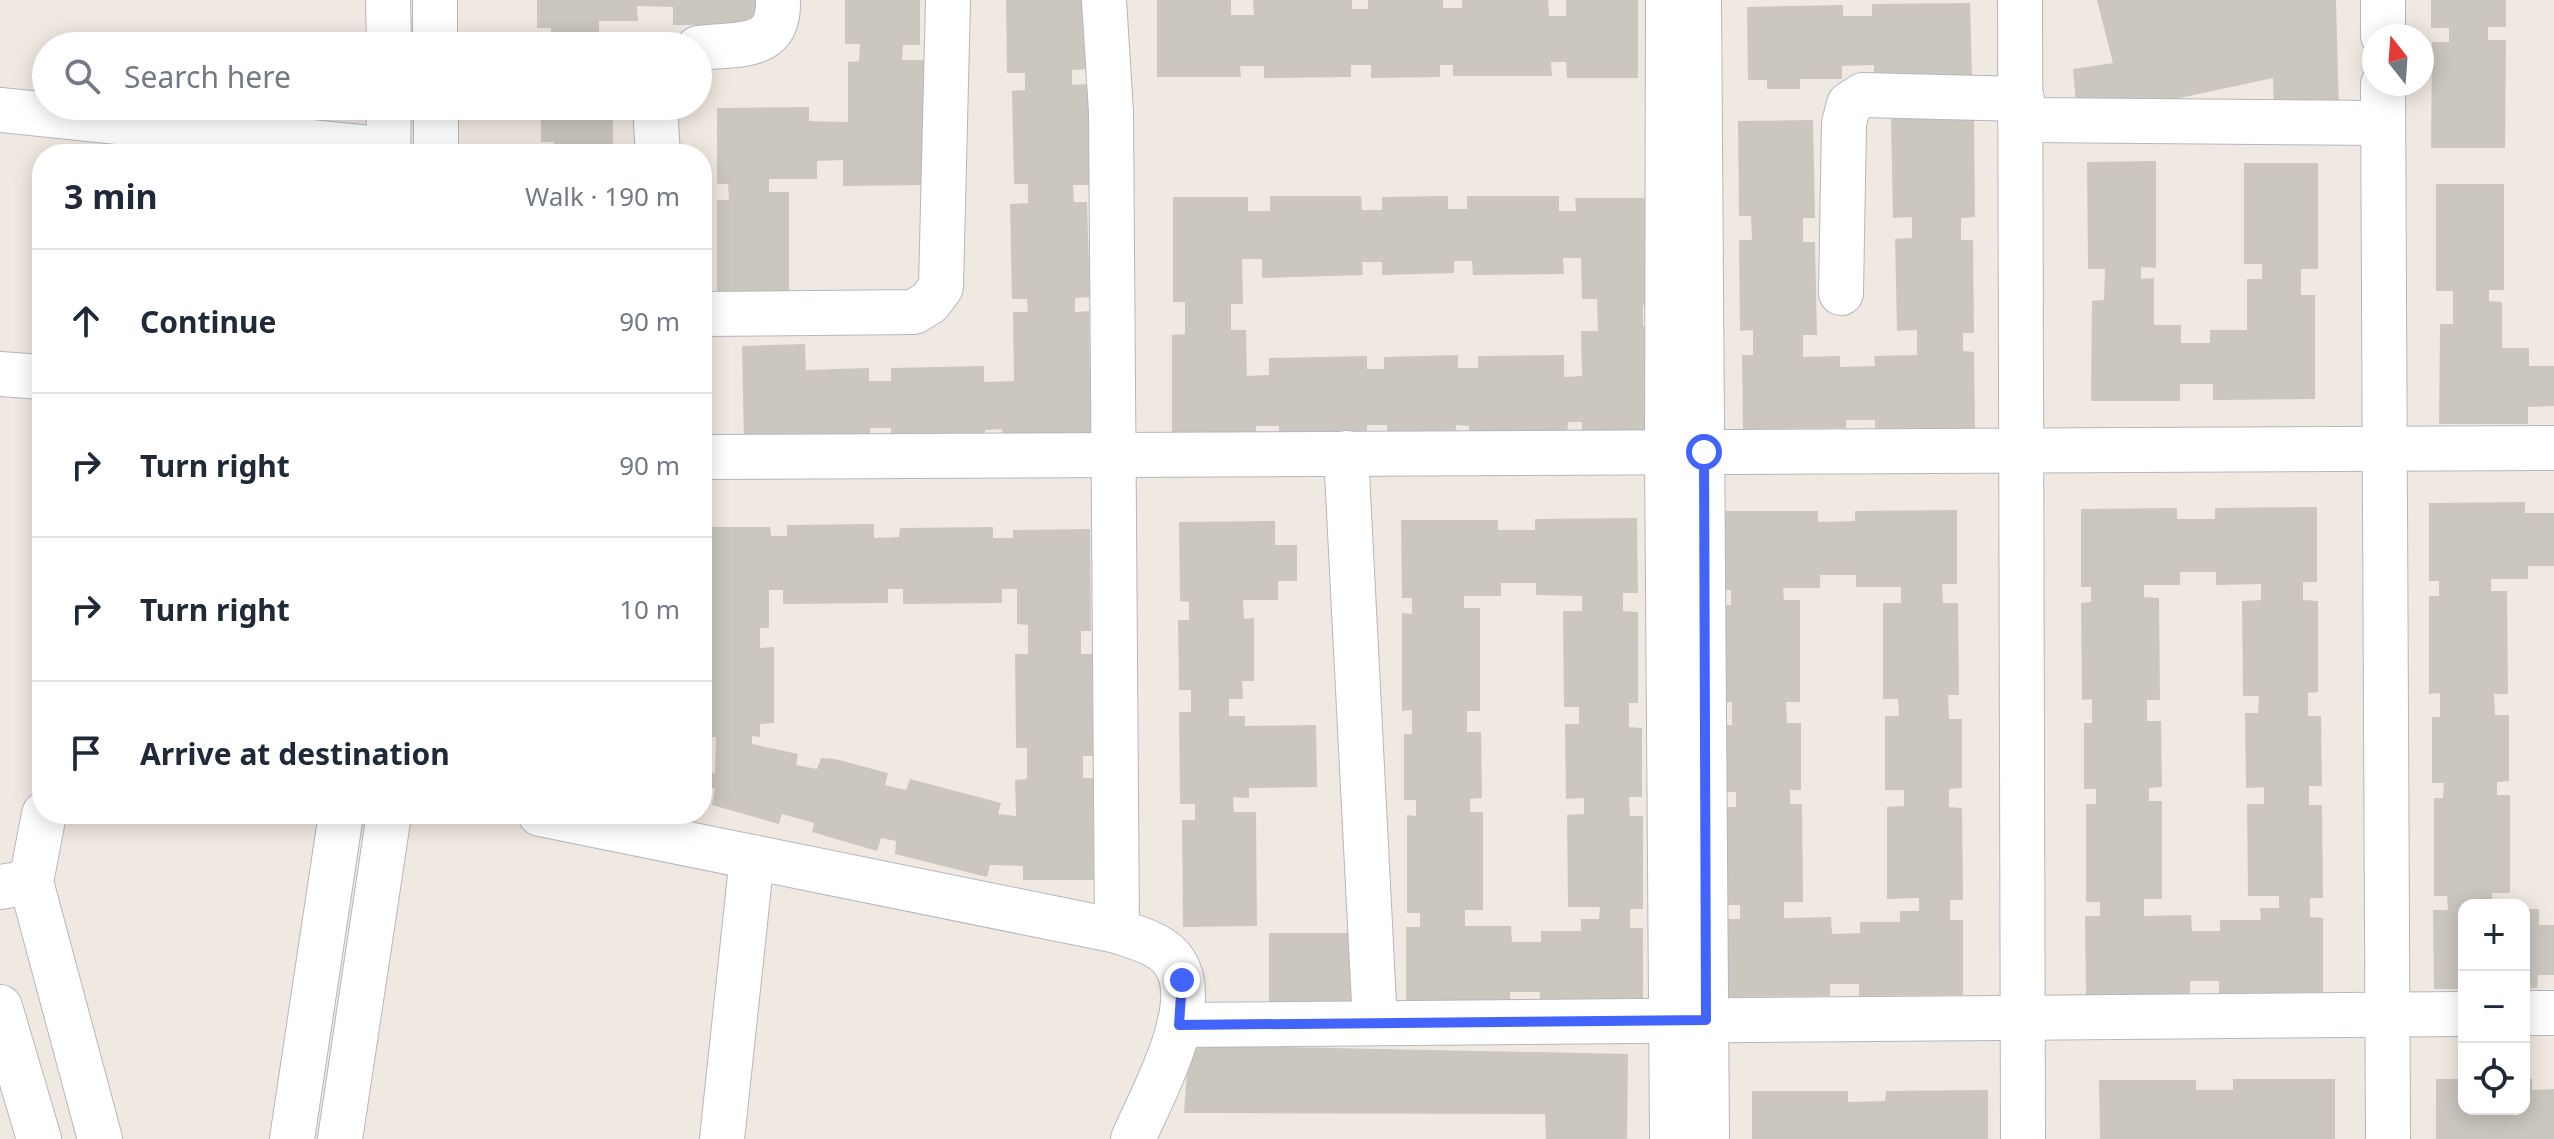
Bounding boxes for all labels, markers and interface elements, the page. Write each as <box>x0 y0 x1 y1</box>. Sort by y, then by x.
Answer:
north arrow <box>2362 24 2434 96</box>
search box <box>32 32 712 120</box>
icon: search <box>60 54 104 98</box>
text: Search here <box>124 56 291 97</box>
text: 3 min <box>64 173 158 219</box>
text: Walk · 190 m <box>525 178 680 214</box>
icon: ahead <box>64 299 108 343</box>
text: Continue <box>140 301 276 342</box>
text: 90 m <box>619 303 680 339</box>
route start <box>1686 434 1722 470</box>
icon: right <box>64 443 108 487</box>
text: Turn right <box>140 445 290 486</box>
text: 90 m <box>619 447 680 483</box>
icon: right <box>64 587 108 631</box>
text: Turn right <box>140 589 290 630</box>
text: 10 m <box>619 591 680 627</box>
icon: arrive <box>64 731 108 775</box>
text: Arrive at destination <box>140 733 450 774</box>
map controls <box>2458 899 2530 1115</box>
button: + <box>2458 899 2530 971</box>
route end <box>1164 962 1200 998</box>
button: − <box>2458 971 2530 1043</box>
button: locate <box>2458 1043 2530 1115</box>

